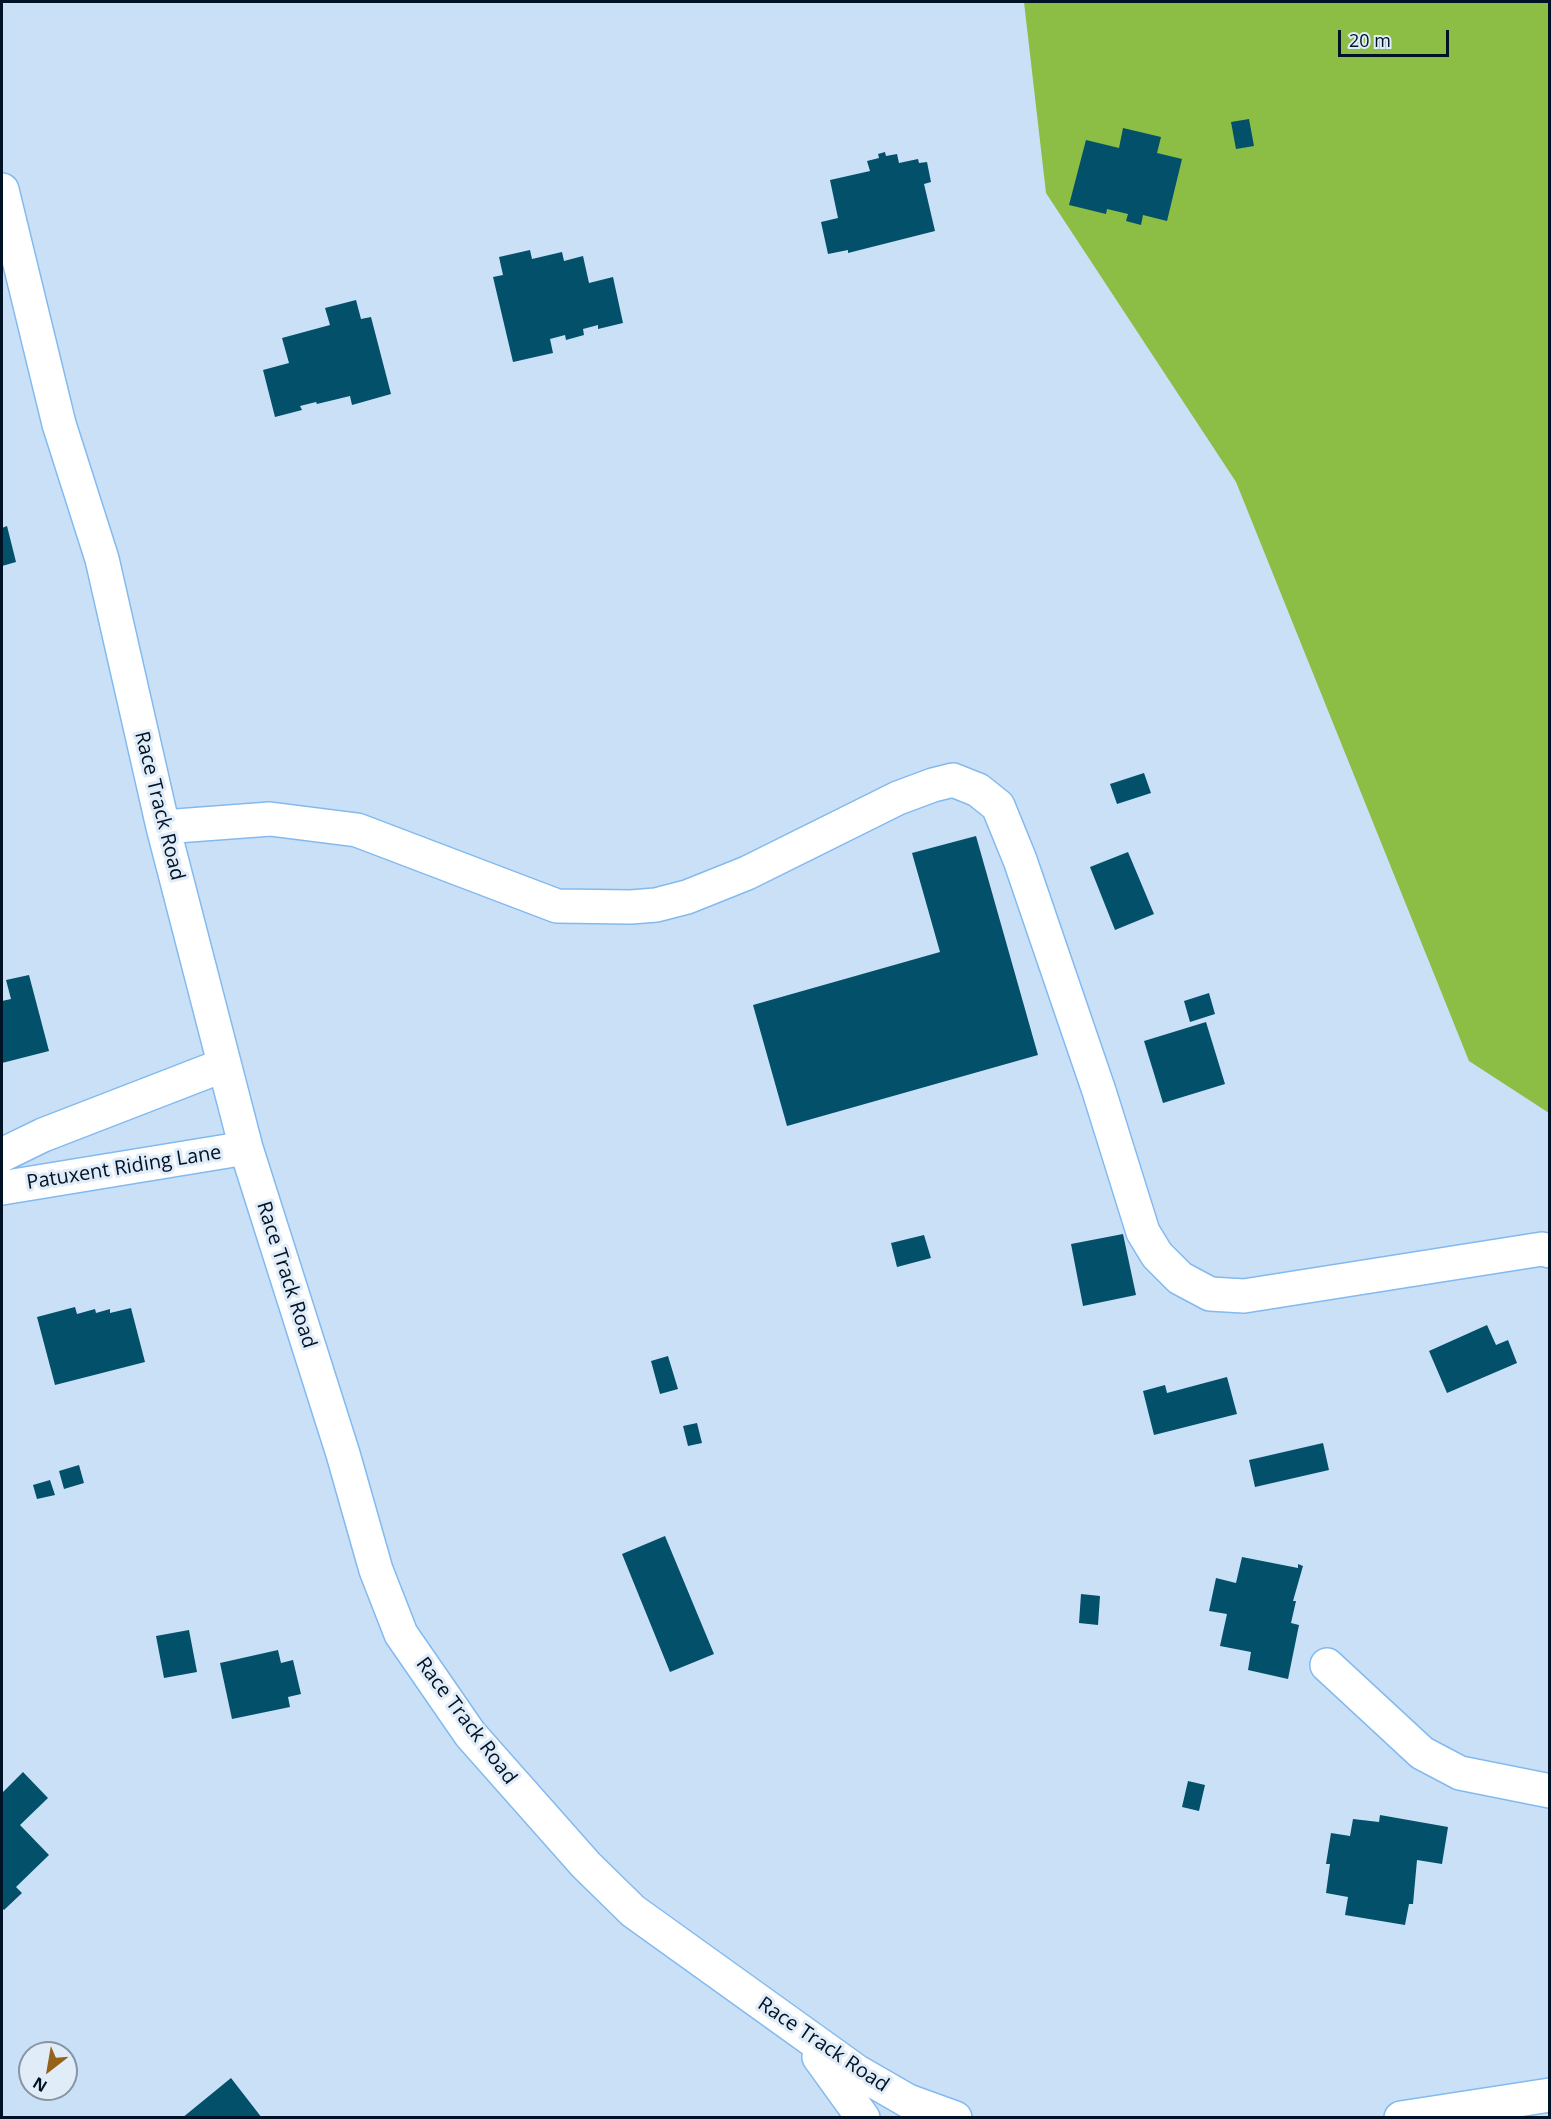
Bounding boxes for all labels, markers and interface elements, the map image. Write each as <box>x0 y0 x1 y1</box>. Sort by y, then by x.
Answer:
scale bar <box>1341 18 1452 56</box>
text: 20 m <box>1349 28 1391 52</box>
street label: Race Track Road <box>129 729 189 883</box>
street label: Patuxent Riding Lane <box>25 1141 223 1195</box>
street label: Race Track Road <box>251 1199 321 1351</box>
street label: Race Track Road <box>410 1653 522 1789</box>
street label: Race Track Road <box>753 1992 893 2098</box>
north arrow <box>18 2041 78 2101</box>
text: N <box>29 2072 51 2097</box>

